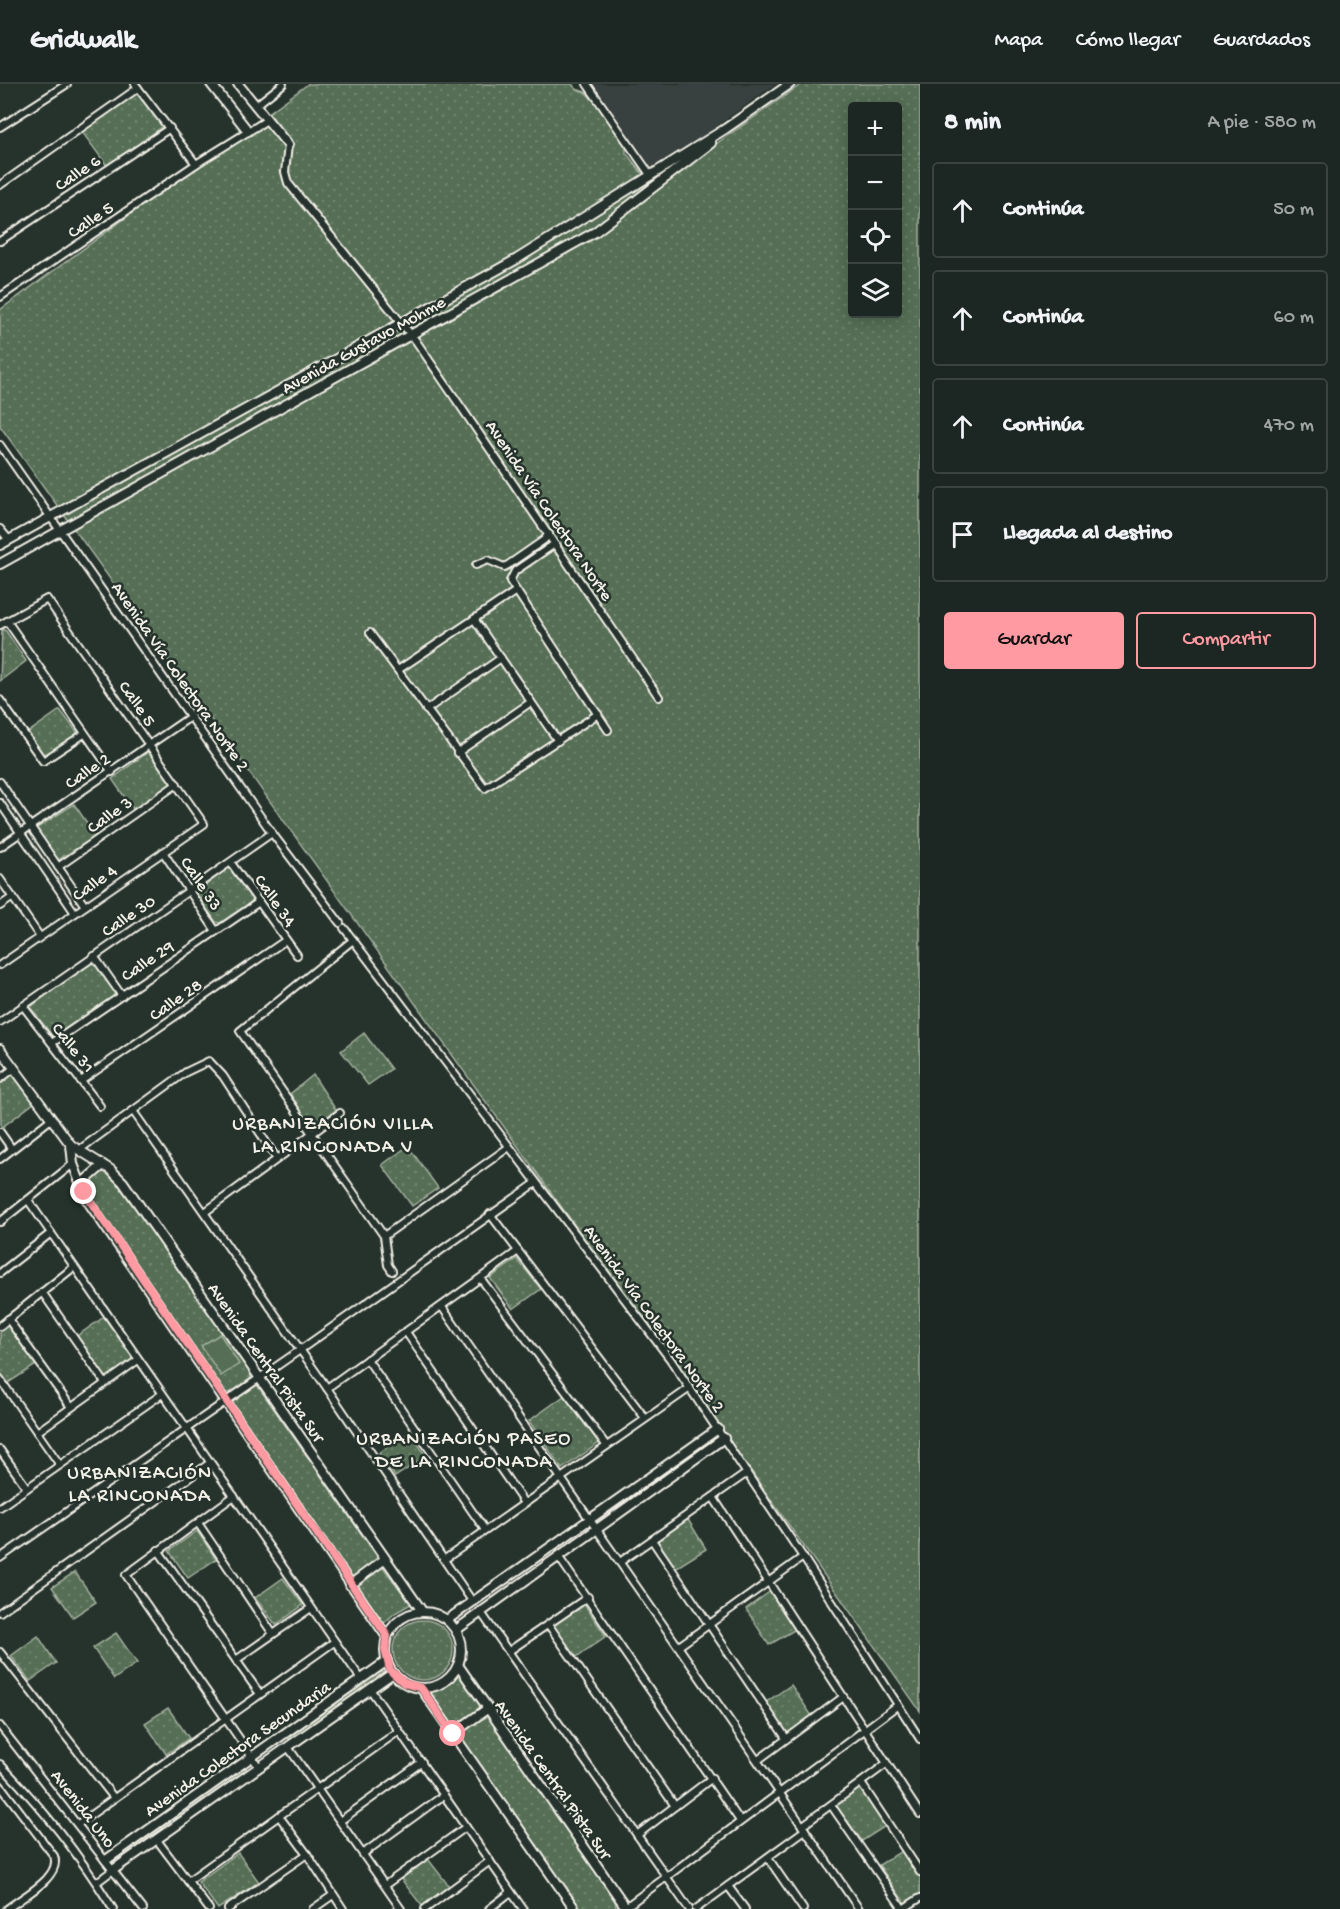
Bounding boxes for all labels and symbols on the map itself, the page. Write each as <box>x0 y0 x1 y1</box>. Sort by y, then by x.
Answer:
street label: Calle 6 <box>52 151 106 197</box>
street label: Calle 5 <box>65 198 118 244</box>
street label: Avenida Gustavo Mohme <box>279 292 450 400</box>
street label: Avenida Vía Colectora Norte <box>480 417 617 606</box>
street label: Avenida Vía Colectora Norte 2 <box>105 579 253 776</box>
street label: Calle 5 <box>113 678 159 731</box>
street label: Calle 2 <box>62 749 115 795</box>
street label: Calle 3 <box>84 793 137 839</box>
street label: Calle 33 <box>174 854 225 915</box>
street label: Calle 4 <box>69 861 122 907</box>
street label: Calle 34 <box>248 871 300 932</box>
street label: Calle 30 <box>98 891 160 943</box>
street label: Calle 29 <box>118 937 179 987</box>
street label: Calle 28 <box>146 975 207 1027</box>
street label: Calle 31 <box>46 1019 98 1078</box>
district label: URBANIZACIÓN VILLA LA RINCONADA V <box>232 1114 434 1160</box>
route end <box>70 1178 96 1204</box>
street label: Avenida Vía Colectora Norte 2 <box>578 1222 728 1417</box>
street label: Avenida Central Pista Sur <box>202 1280 329 1449</box>
district label: URBANIZACIÓN PASEO DE LA RINCONADA <box>356 1429 572 1475</box>
district label: URBANIZACIÓN LA RINCONADA <box>67 1463 213 1509</box>
street label: Avenida Colectora Secundaria <box>141 1677 336 1822</box>
street label: Avenida Central Pista Sur <box>489 1697 616 1866</box>
route start <box>439 1720 465 1746</box>
street label: Avenida Uno <box>45 1766 119 1853</box>

